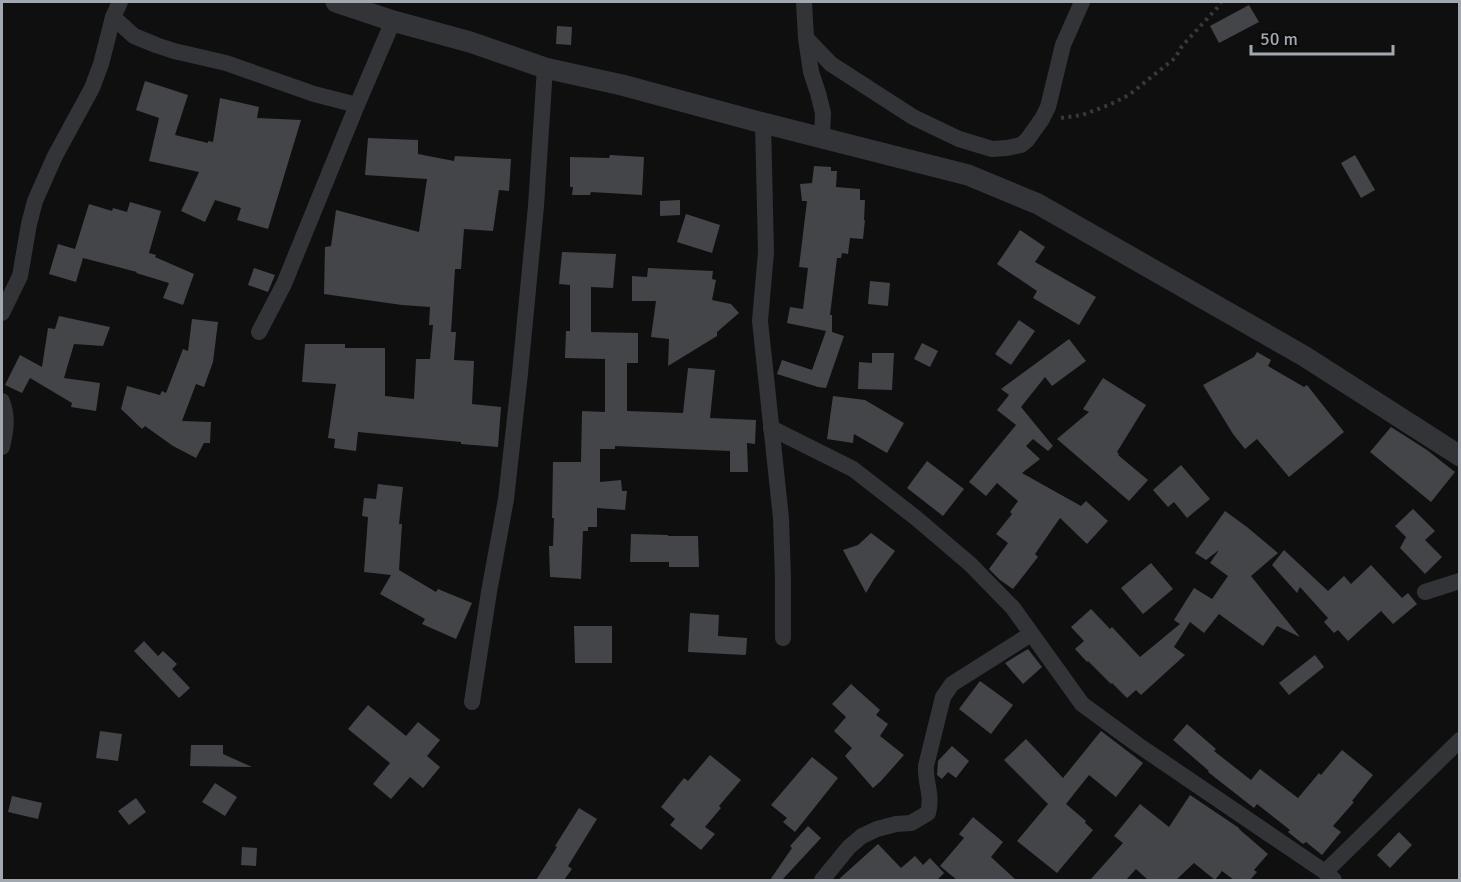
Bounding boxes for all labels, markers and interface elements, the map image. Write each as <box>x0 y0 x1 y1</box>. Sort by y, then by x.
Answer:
scale bar <box>1251 18 1394 56</box>
text: 50 m <box>1260 28 1298 50</box>

